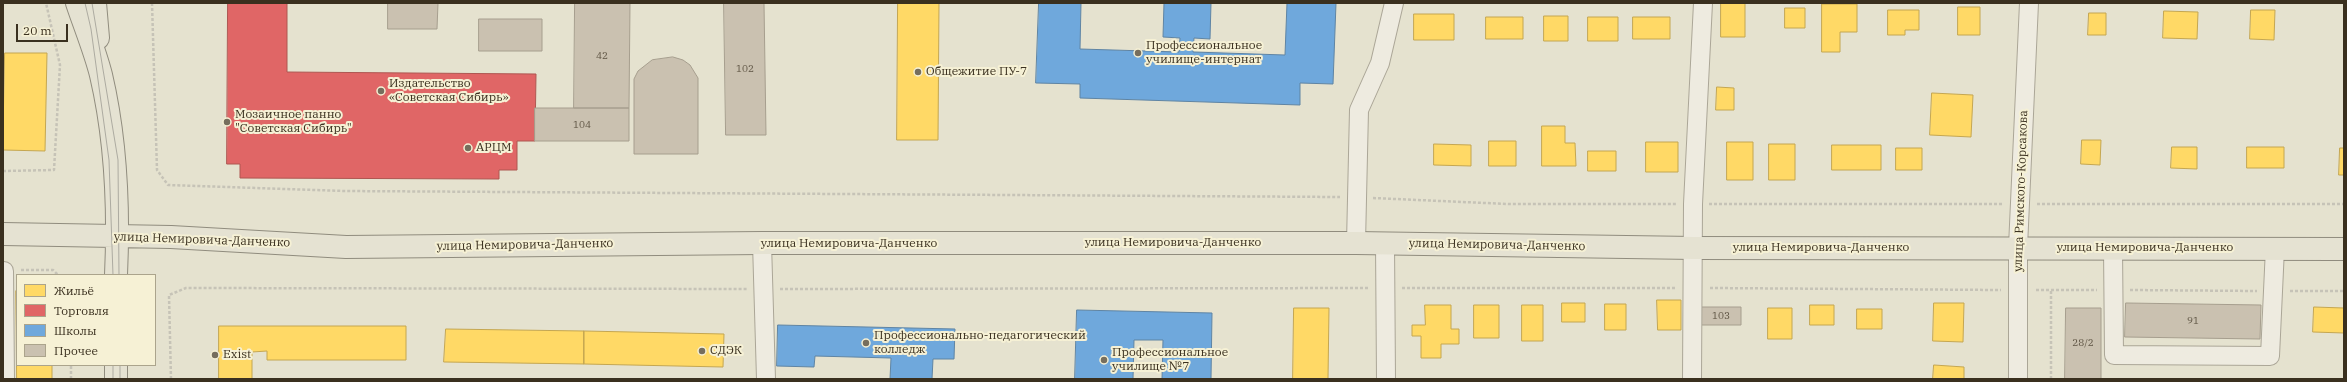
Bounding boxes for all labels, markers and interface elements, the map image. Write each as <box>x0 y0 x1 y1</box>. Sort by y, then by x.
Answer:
scale bar <box>18 16 70 42</box>
text: 20 m <box>23 23 52 38</box>
place label: Профессиональное училище-интернат <box>1146 39 1262 67</box>
marker: Профессиональное училище-интернат <box>1133 48 1143 58</box>
house number: 42 <box>596 50 608 62</box>
house number: 102 <box>736 63 754 75</box>
place label: Общежитие ПУ-7 <box>926 65 1027 79</box>
marker: Общежитие ПУ-7 <box>913 67 923 77</box>
place label: Издательство «Советская Сибирь» <box>389 77 509 105</box>
marker: Издательство «Советская Сибирь» <box>376 86 386 96</box>
place label: Мозаичное панно "Советская Сибирь" <box>235 108 352 136</box>
street label: улица Римского-Корсакова <box>2011 110 2031 272</box>
marker: Мозаичное панно "Советская Сибирь" <box>222 117 232 127</box>
house number: 104 <box>573 119 591 131</box>
place label: АРЦМ <box>476 141 512 155</box>
marker: АРЦМ <box>463 143 473 153</box>
street label: улица Немировича-Данченко <box>114 230 290 250</box>
street label: улица Немировича-Данченко <box>437 236 613 254</box>
street label: улица Немировича-Данченко <box>1085 236 1261 250</box>
street label: улица Немировича-Данченко <box>1409 236 1585 254</box>
street label: улица Немировича-Данченко <box>761 237 937 251</box>
street label: улица Немировича-Данченко <box>1733 241 1909 255</box>
street label: улица Немировича-Данченко <box>2057 241 2233 255</box>
legend <box>16 274 156 366</box>
text: Жильё <box>54 283 94 298</box>
text: Торговля <box>54 303 109 318</box>
house number: 103 <box>1712 310 1730 322</box>
house number: 91 <box>2187 315 2199 327</box>
text: Школы <box>54 323 97 338</box>
place label: Профессионально-педагогический колледж <box>874 329 1086 357</box>
house number: 28/2 <box>2072 337 2094 349</box>
marker: Профессионально-педагогический колледж <box>861 338 871 348</box>
text: Прочее <box>54 343 98 358</box>
place label: СДЭК <box>710 344 742 358</box>
marker: СДЭК <box>697 346 707 356</box>
place label: Профессиональное училище №7 <box>1112 346 1228 374</box>
place label: Exist <box>223 348 251 362</box>
marker: Exist <box>210 350 220 360</box>
marker: Профессиональное училище №7 <box>1099 355 1109 365</box>

